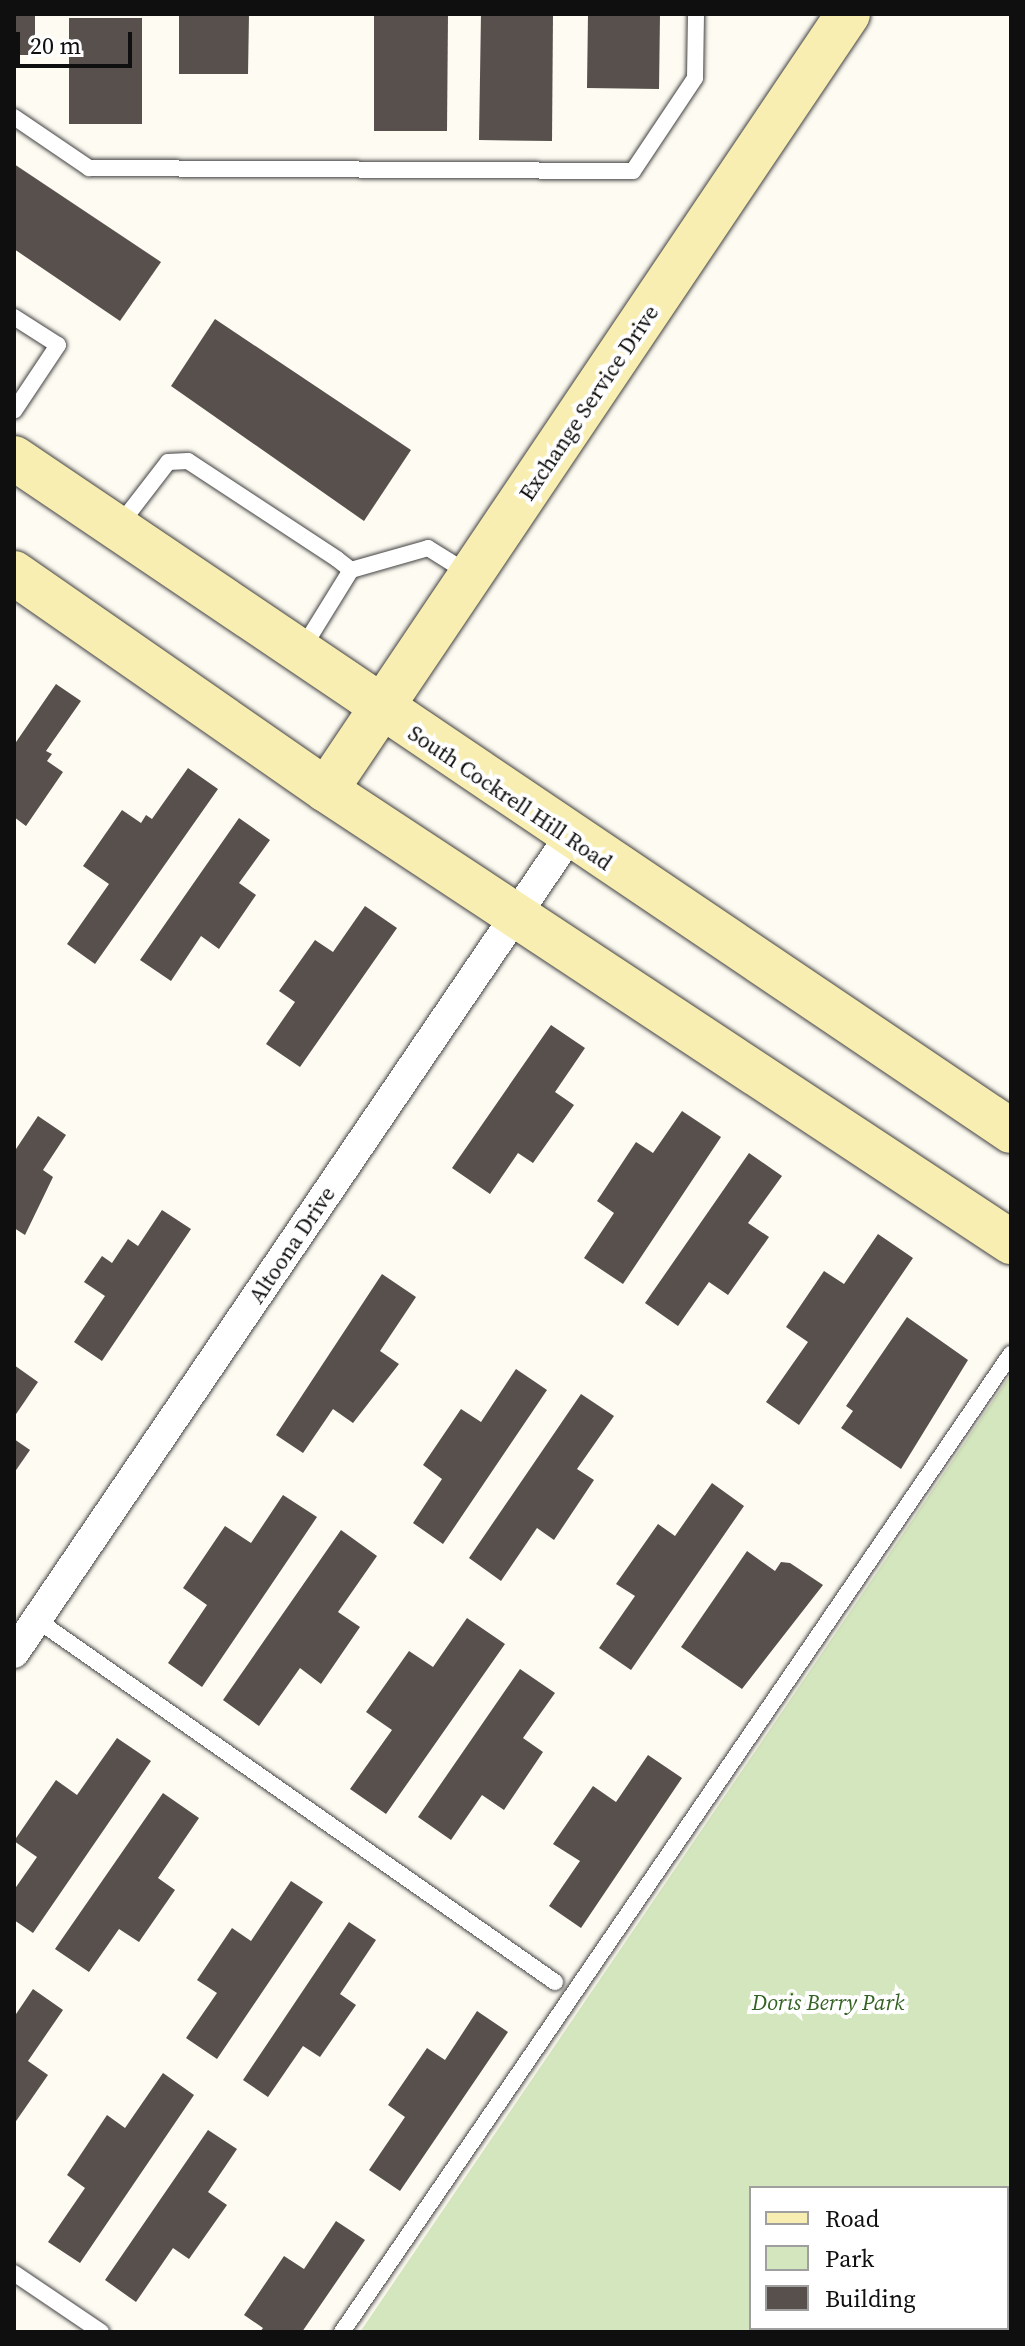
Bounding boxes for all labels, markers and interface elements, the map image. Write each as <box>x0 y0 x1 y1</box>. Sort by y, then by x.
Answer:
scale bar <box>20 16 136 66</box>
text: 20 m <box>30 29 81 62</box>
street label: Exchange Service Drive <box>514 300 664 506</box>
street label: South Cockrell Hill Road <box>403 720 617 876</box>
street label: Altoona Drive <box>243 1182 341 1308</box>
park label: Doris Berry Park <box>752 1990 904 2016</box>
legend <box>749 2186 1009 2330</box>
text: Road <box>825 2202 879 2235</box>
text: Park <box>825 2242 874 2275</box>
text: Building <box>825 2282 916 2315</box>

